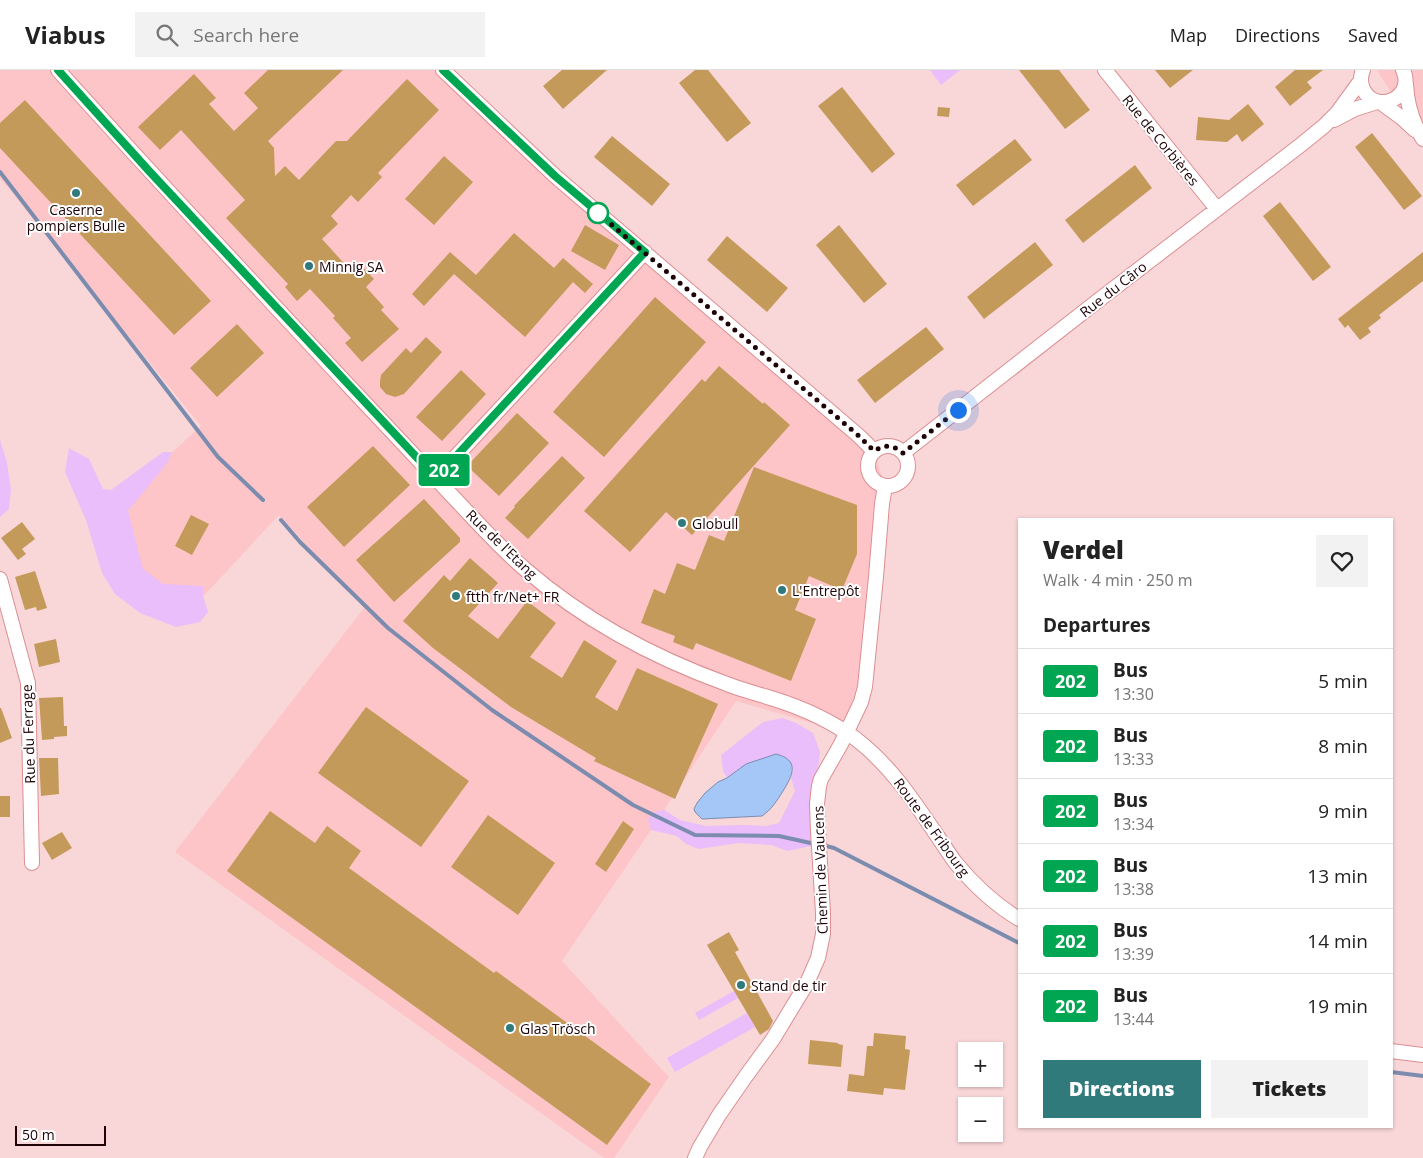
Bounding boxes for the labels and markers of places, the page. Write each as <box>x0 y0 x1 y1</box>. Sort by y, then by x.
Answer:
marker: Caserne pompiers Bulle <box>70 187 82 199</box>
place label: Caserne pompiers Bulle <box>27 200 125 235</box>
unlabelled marker <box>587 202 609 224</box>
place label: Minnig SA <box>319 257 384 276</box>
marker: Minnig SA <box>303 260 315 272</box>
place label: Globull <box>692 514 738 533</box>
marker: Globull <box>676 517 688 529</box>
place label: L'Entrepôt <box>792 581 859 600</box>
marker: L'Entrepôt <box>776 584 788 596</box>
place label: ftth fr/Net+ FR <box>466 587 560 606</box>
marker: ftth fr/Net+ FR <box>450 590 462 602</box>
place label: Stand de tir <box>751 976 827 995</box>
marker: Stand de tir <box>735 979 747 991</box>
place label: Glas Trösch <box>520 1019 596 1038</box>
marker: Glas Trösch <box>504 1022 516 1034</box>

